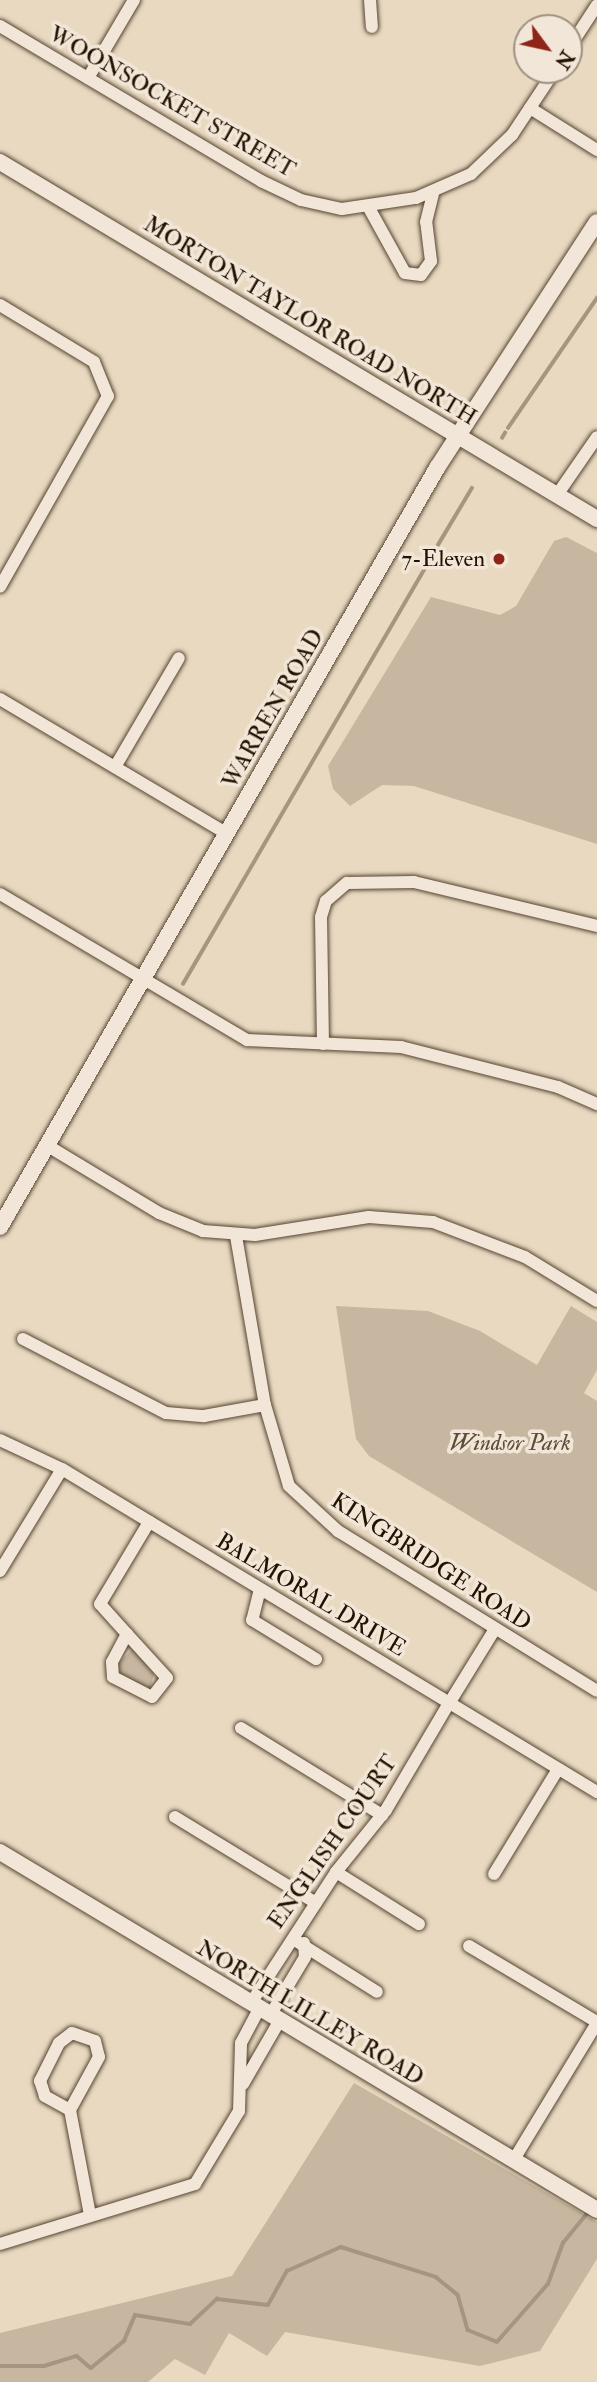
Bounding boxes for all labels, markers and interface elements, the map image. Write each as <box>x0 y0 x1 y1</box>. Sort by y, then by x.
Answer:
north arrow <box>513 14 583 84</box>
street label: WOONSOCKET STREET <box>44 20 300 184</box>
text: N <box>549 46 579 73</box>
street label: MORTON TAYLOR ROAD NORTH <box>139 210 481 432</box>
place label: 7-Eleven <box>402 545 485 573</box>
marker: 7-Eleven <box>491 551 507 567</box>
street label: WARREN ROAD <box>216 624 330 794</box>
park label: Windsor Park <box>449 1429 571 1457</box>
street label: KINGBRIDGE ROAD <box>326 1487 536 1637</box>
street label: BALMORAL DRIVE <box>211 1527 411 1663</box>
street label: ENGLISH COURT <box>263 1750 403 1934</box>
street label: NORTH LILLEY ROAD <box>192 1934 428 2092</box>

